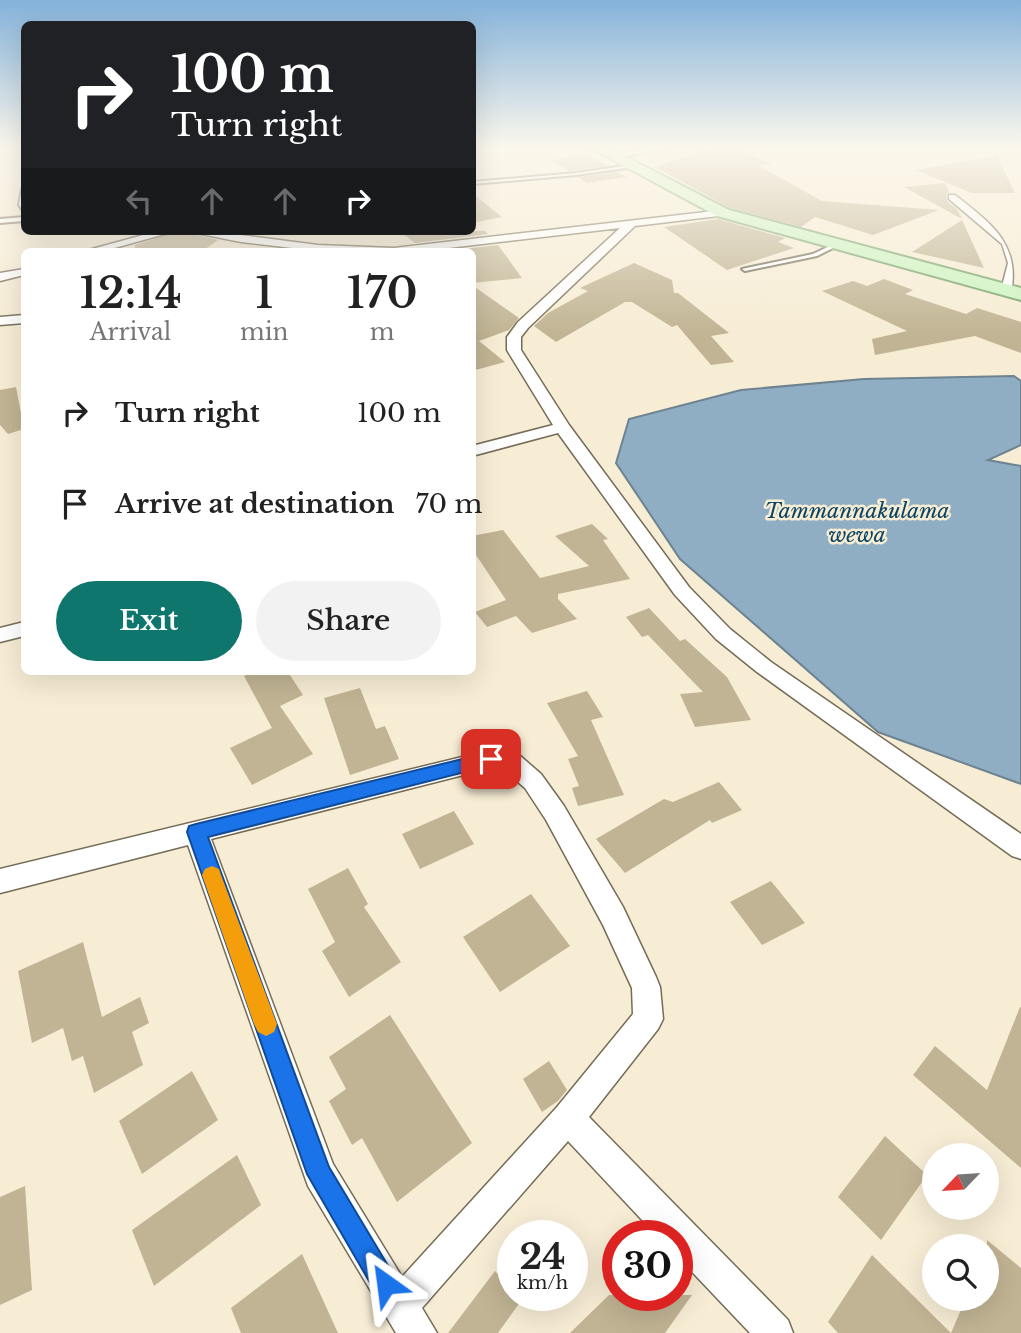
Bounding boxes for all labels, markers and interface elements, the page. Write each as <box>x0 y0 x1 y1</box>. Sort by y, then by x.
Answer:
text: 100 m <box>171 44 334 105</box>
icon: right <box>56 49 147 140</box>
text: Turn right <box>171 105 342 145</box>
icon: left <box>120 182 158 220</box>
icon: ahead <box>193 182 231 220</box>
icon: ahead <box>266 182 304 220</box>
icon: right <box>339 182 377 220</box>
text: 12:14 <box>79 267 182 319</box>
text: 1 <box>255 267 273 319</box>
text: 170 <box>347 267 418 319</box>
text: Arrival <box>90 318 171 346</box>
text: min <box>240 318 288 346</box>
text: m <box>370 318 395 346</box>
icon: right <box>56 394 94 432</box>
text: Turn right <box>115 397 260 429</box>
text: 100 m <box>357 397 441 429</box>
icon: arrive <box>56 485 94 523</box>
text: Arrive at destination <box>115 488 395 520</box>
text: 70 m <box>416 488 483 520</box>
water label: Tammannakulama wewa <box>764 498 950 548</box>
button: Exit <box>56 581 242 661</box>
button: Share <box>256 581 441 661</box>
pin <box>461 729 521 789</box>
icon: arrive <box>472 740 510 778</box>
north arrow <box>922 1143 999 1220</box>
map controls <box>922 1143 999 1311</box>
speed limit sign: 30 <box>602 1220 693 1311</box>
button: search <box>922 1234 999 1311</box>
text: 24 <box>519 1235 566 1278</box>
position arrow <box>349 1247 423 1321</box>
text: km/h <box>517 1272 568 1294</box>

